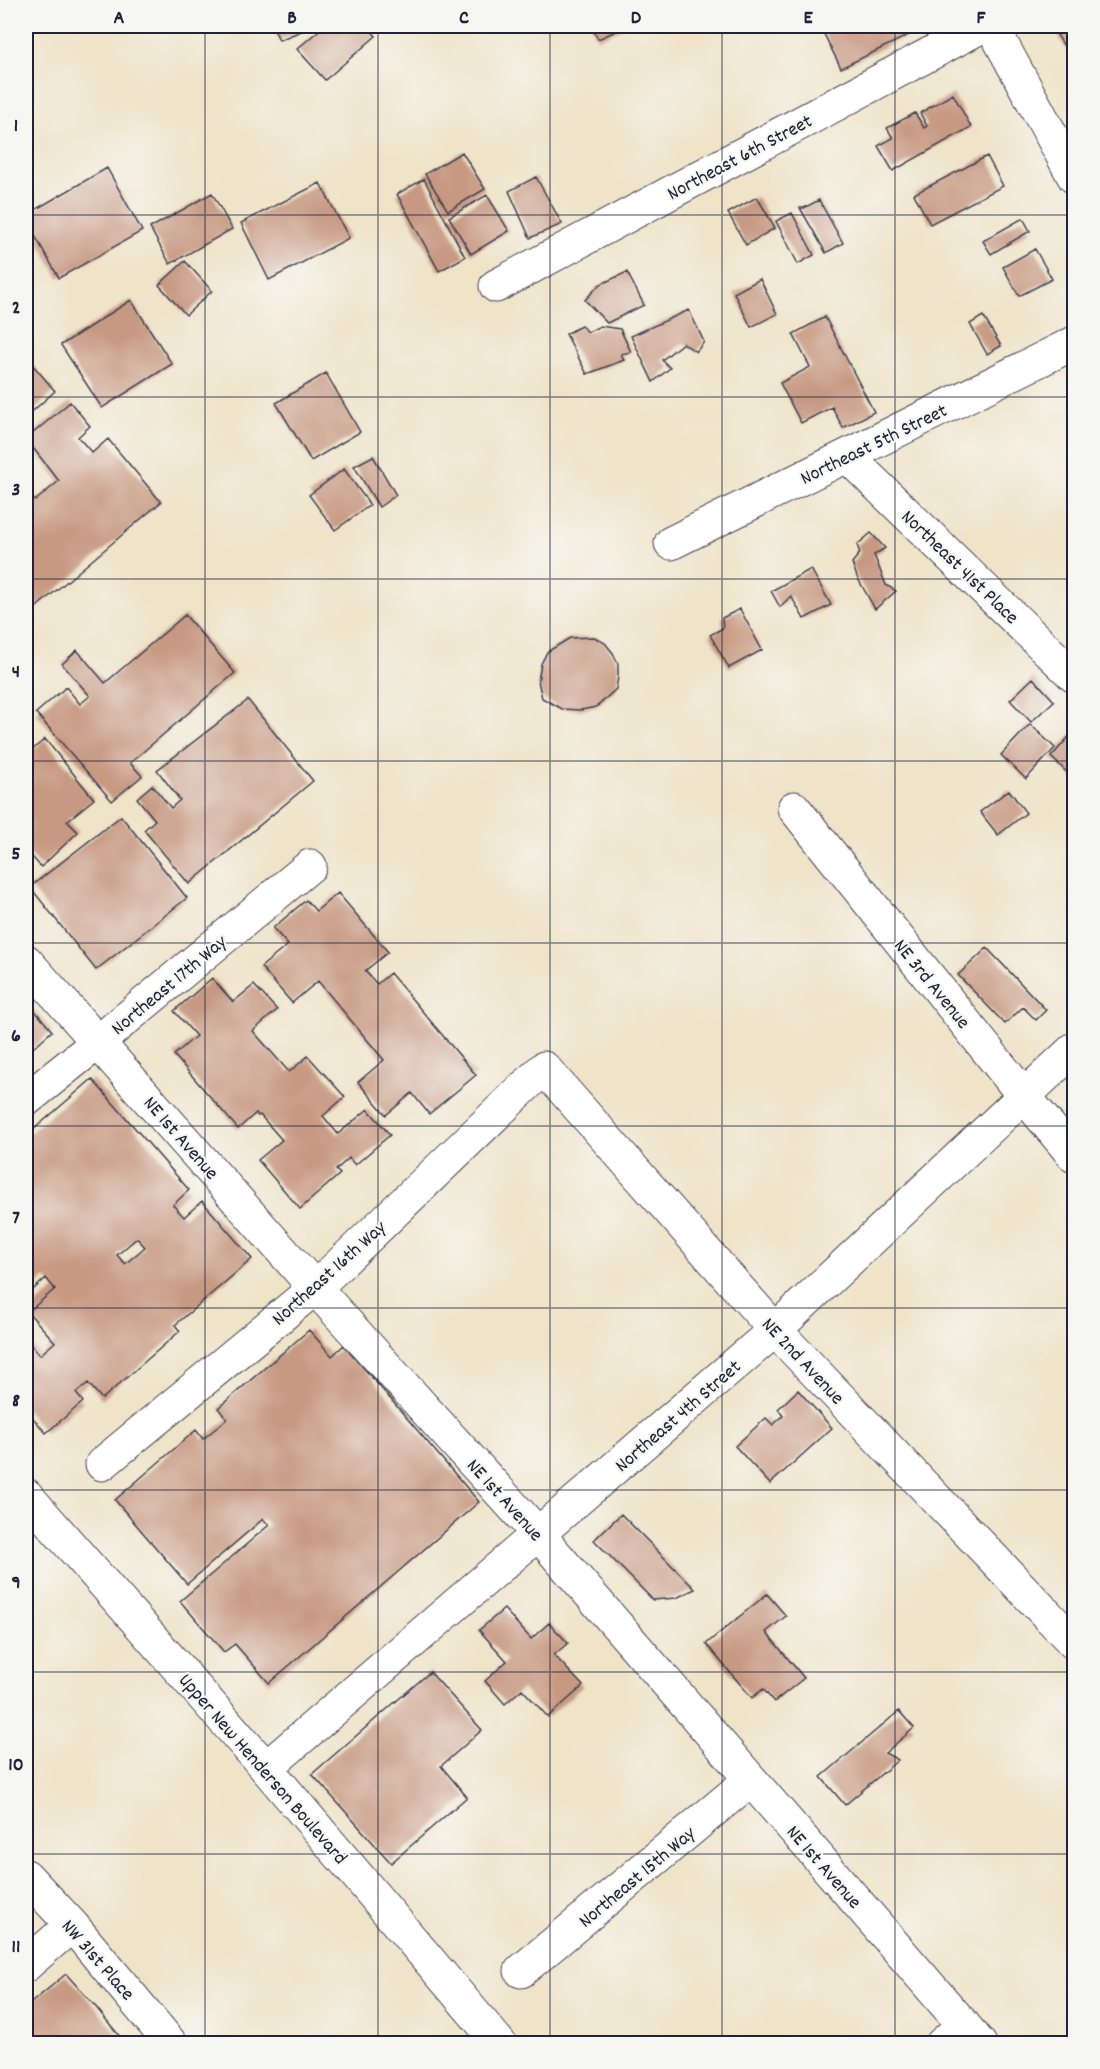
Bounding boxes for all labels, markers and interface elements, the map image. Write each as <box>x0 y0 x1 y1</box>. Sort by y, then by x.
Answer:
text: A <box>114 5 125 33</box>
text: B <box>287 5 297 33</box>
text: C <box>459 5 469 33</box>
text: D <box>631 5 642 33</box>
text: E <box>803 5 813 33</box>
text: F <box>977 5 987 33</box>
street label: Northeast 6th Street <box>663 109 818 209</box>
text: 1 <box>14 113 18 141</box>
text: 2 <box>12 295 20 323</box>
street label: Northeast 5th Street <box>796 398 952 493</box>
text: 3 <box>12 477 20 505</box>
street label: Northeast 41st Place <box>894 504 1024 632</box>
text: 4 <box>12 659 20 687</box>
text: 5 <box>11 841 21 869</box>
street label: Northeast 17th Way <box>106 929 235 1043</box>
street label: NE 3rd Avenue <box>886 934 976 1036</box>
text: 6 <box>11 1023 21 1051</box>
street label: NE 1st Avenue <box>135 1091 224 1187</box>
text: 7 <box>12 1205 20 1233</box>
street label: Northeast 16th Way <box>267 1215 394 1333</box>
street label: NE 2nd Avenue <box>754 1312 850 1412</box>
street label: Northeast 4th Street <box>610 1354 748 1480</box>
text: 8 <box>12 1388 20 1416</box>
street label: NE 1st Avenue <box>459 1453 549 1549</box>
text: 9 <box>11 1570 21 1598</box>
street label: Upper New Henderson Boulevard <box>171 1668 353 1872</box>
text: 10 <box>8 1752 24 1780</box>
street label: Northeast 15th Way <box>573 1820 703 1936</box>
street label: NE 1st Avenue <box>778 1820 867 1916</box>
street label: NW 31st Place <box>53 1914 140 2008</box>
text: 11 <box>12 1934 20 1962</box>

